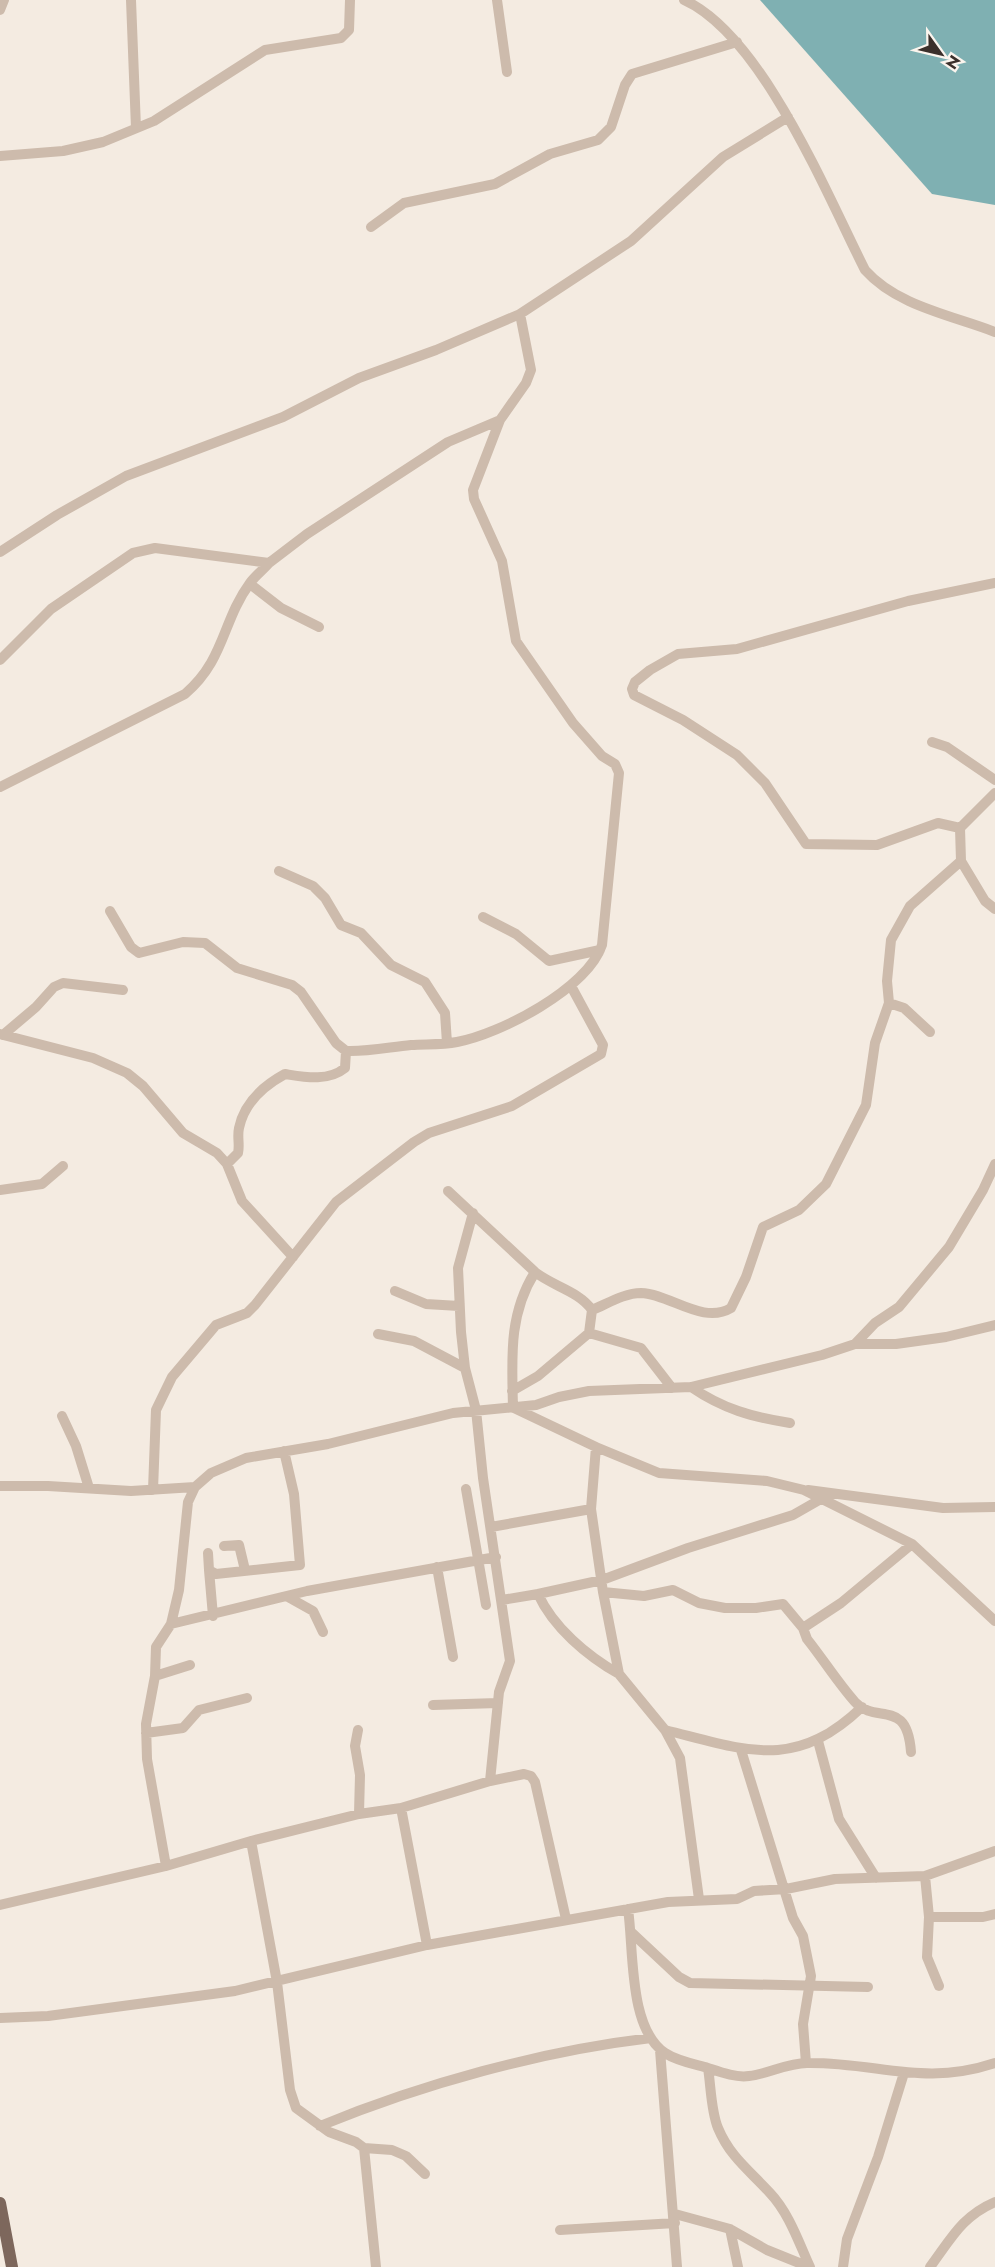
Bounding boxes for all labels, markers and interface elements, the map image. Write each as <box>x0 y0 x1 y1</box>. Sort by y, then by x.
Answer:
north arrow <box>911 24 971 84</box>
text: N <box>940 50 966 74</box>

